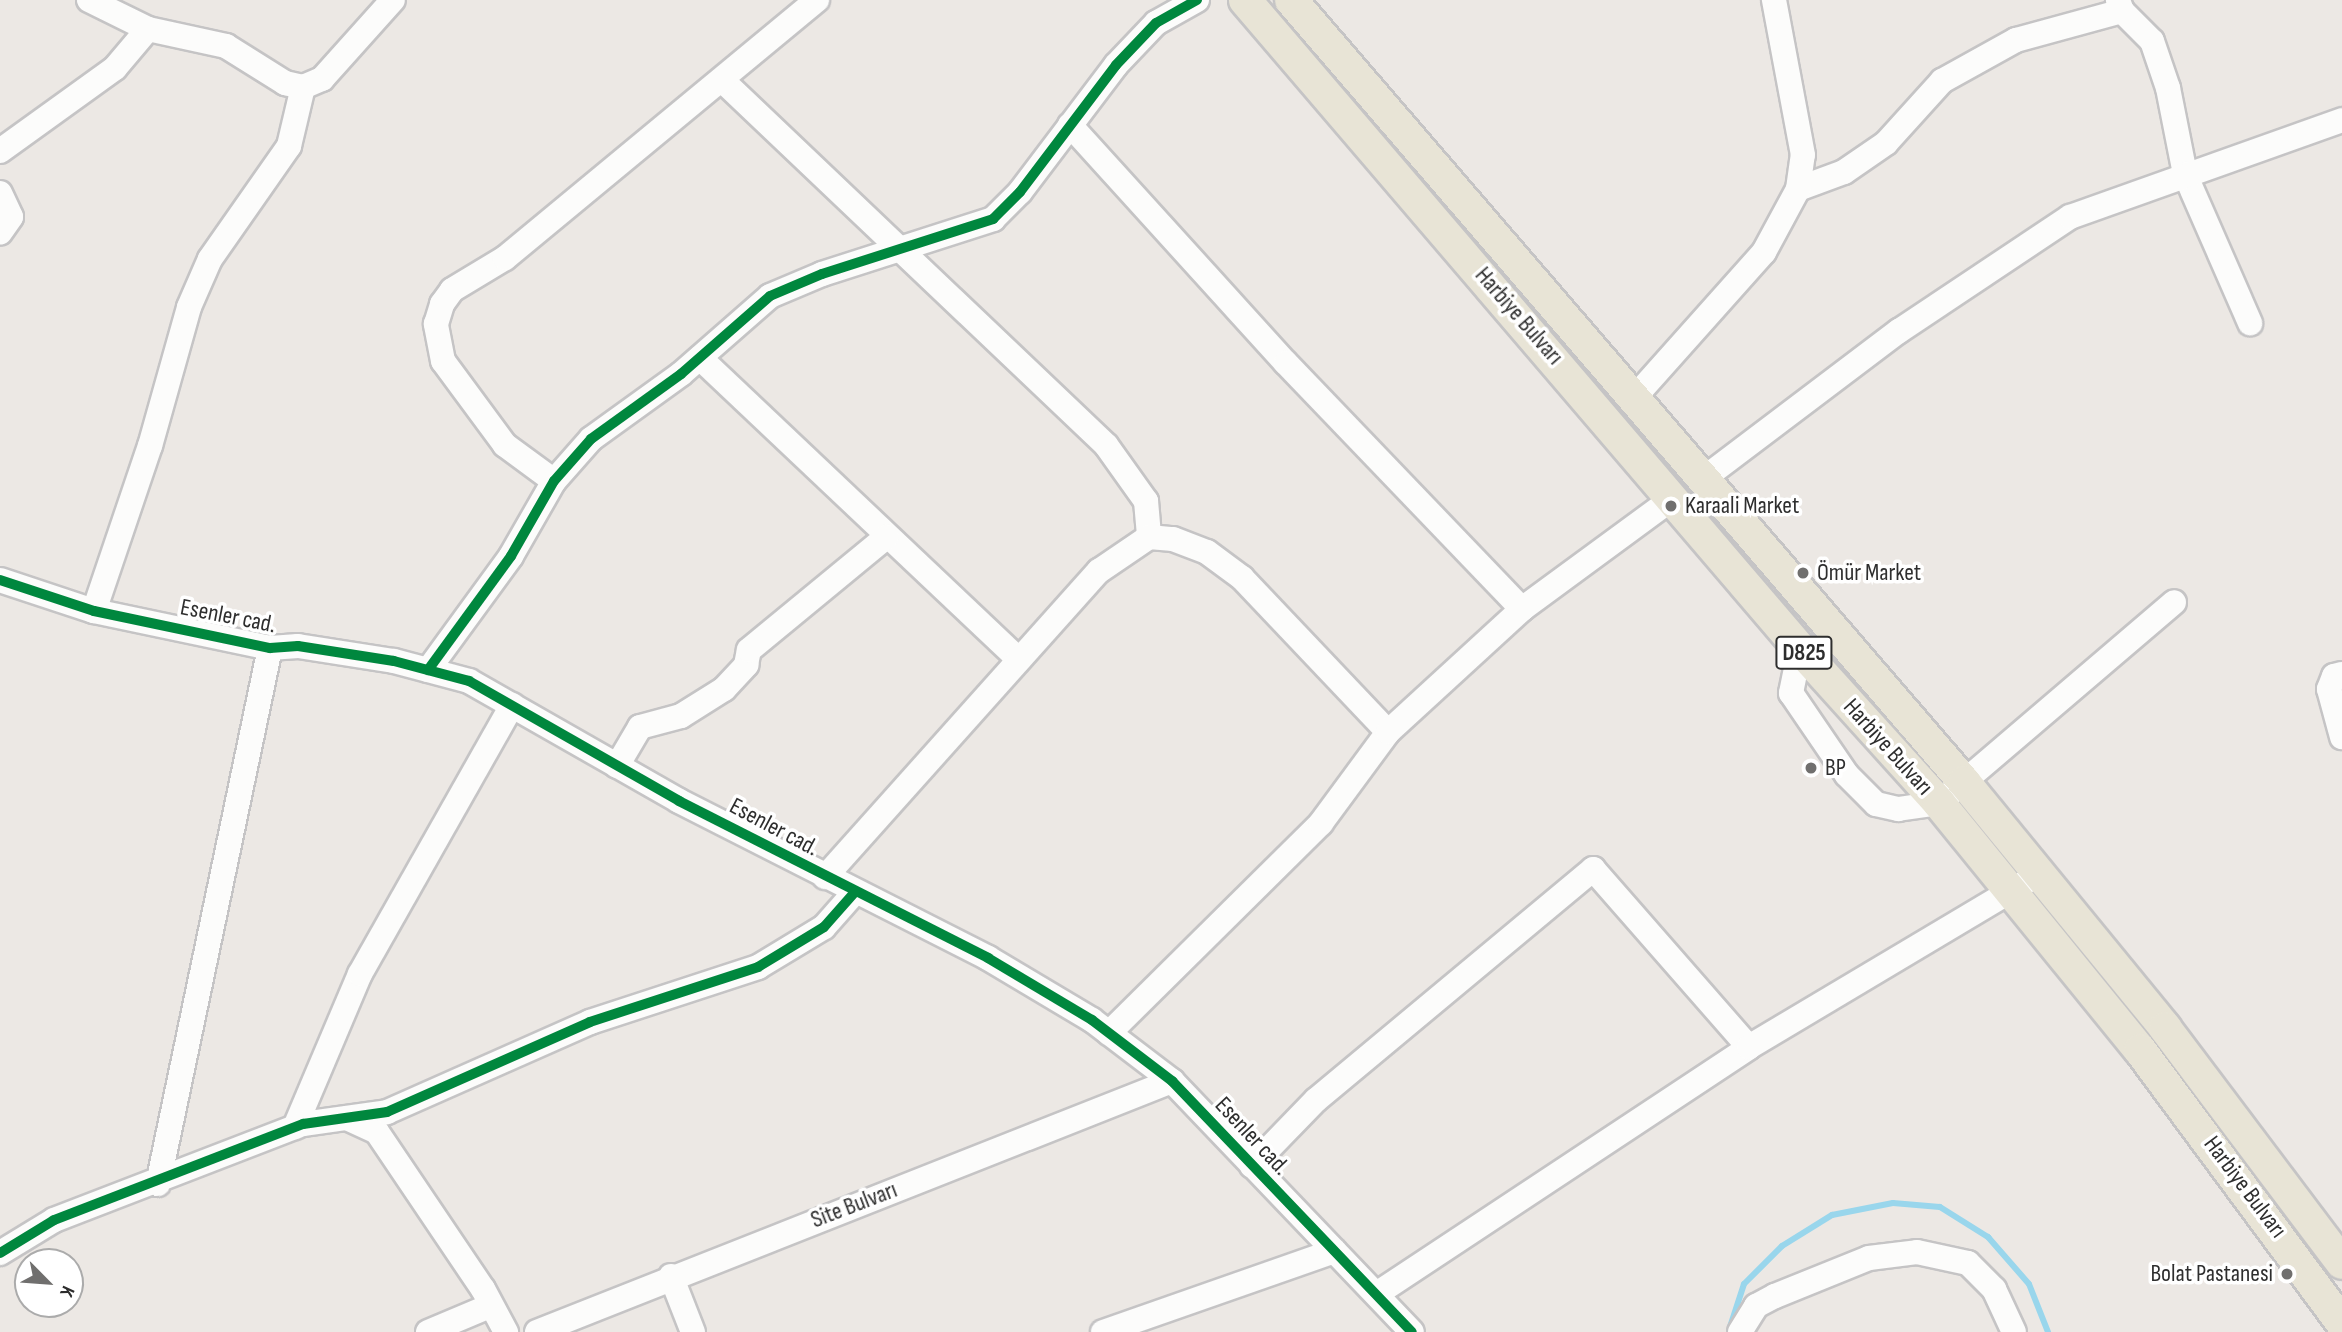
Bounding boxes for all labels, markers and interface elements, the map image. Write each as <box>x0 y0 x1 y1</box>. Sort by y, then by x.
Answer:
street label: Harbiye Bulvarı <box>1469 261 1569 371</box>
place label: Karaali Market <box>1685 492 1799 520</box>
marker: Karaali Market <box>1663 498 1679 514</box>
place label: Ömür Market <box>1817 559 1921 587</box>
marker: Ömür Market <box>1795 565 1811 581</box>
street label: Esenler cad. <box>178 593 278 639</box>
road number: D825 <box>1774 634 1834 673</box>
street label: Harbiye Bulvarı <box>1837 693 1939 801</box>
place label: BP <box>1825 754 1846 782</box>
marker: BP <box>1803 760 1819 776</box>
street label: Esenler cad. <box>725 792 823 862</box>
street label: Esenler cad. <box>1209 1091 1295 1181</box>
street label: Harbiye Bulvarı <box>2197 1130 2293 1244</box>
street label: Site Bulvarı <box>807 1175 901 1235</box>
north arrow <box>14 1248 84 1318</box>
place label: Bolat Pastanesi <box>2150 1260 2273 1288</box>
marker: Bolat Pastanesi <box>2279 1266 2295 1282</box>
text: K <box>54 1282 79 1300</box>

